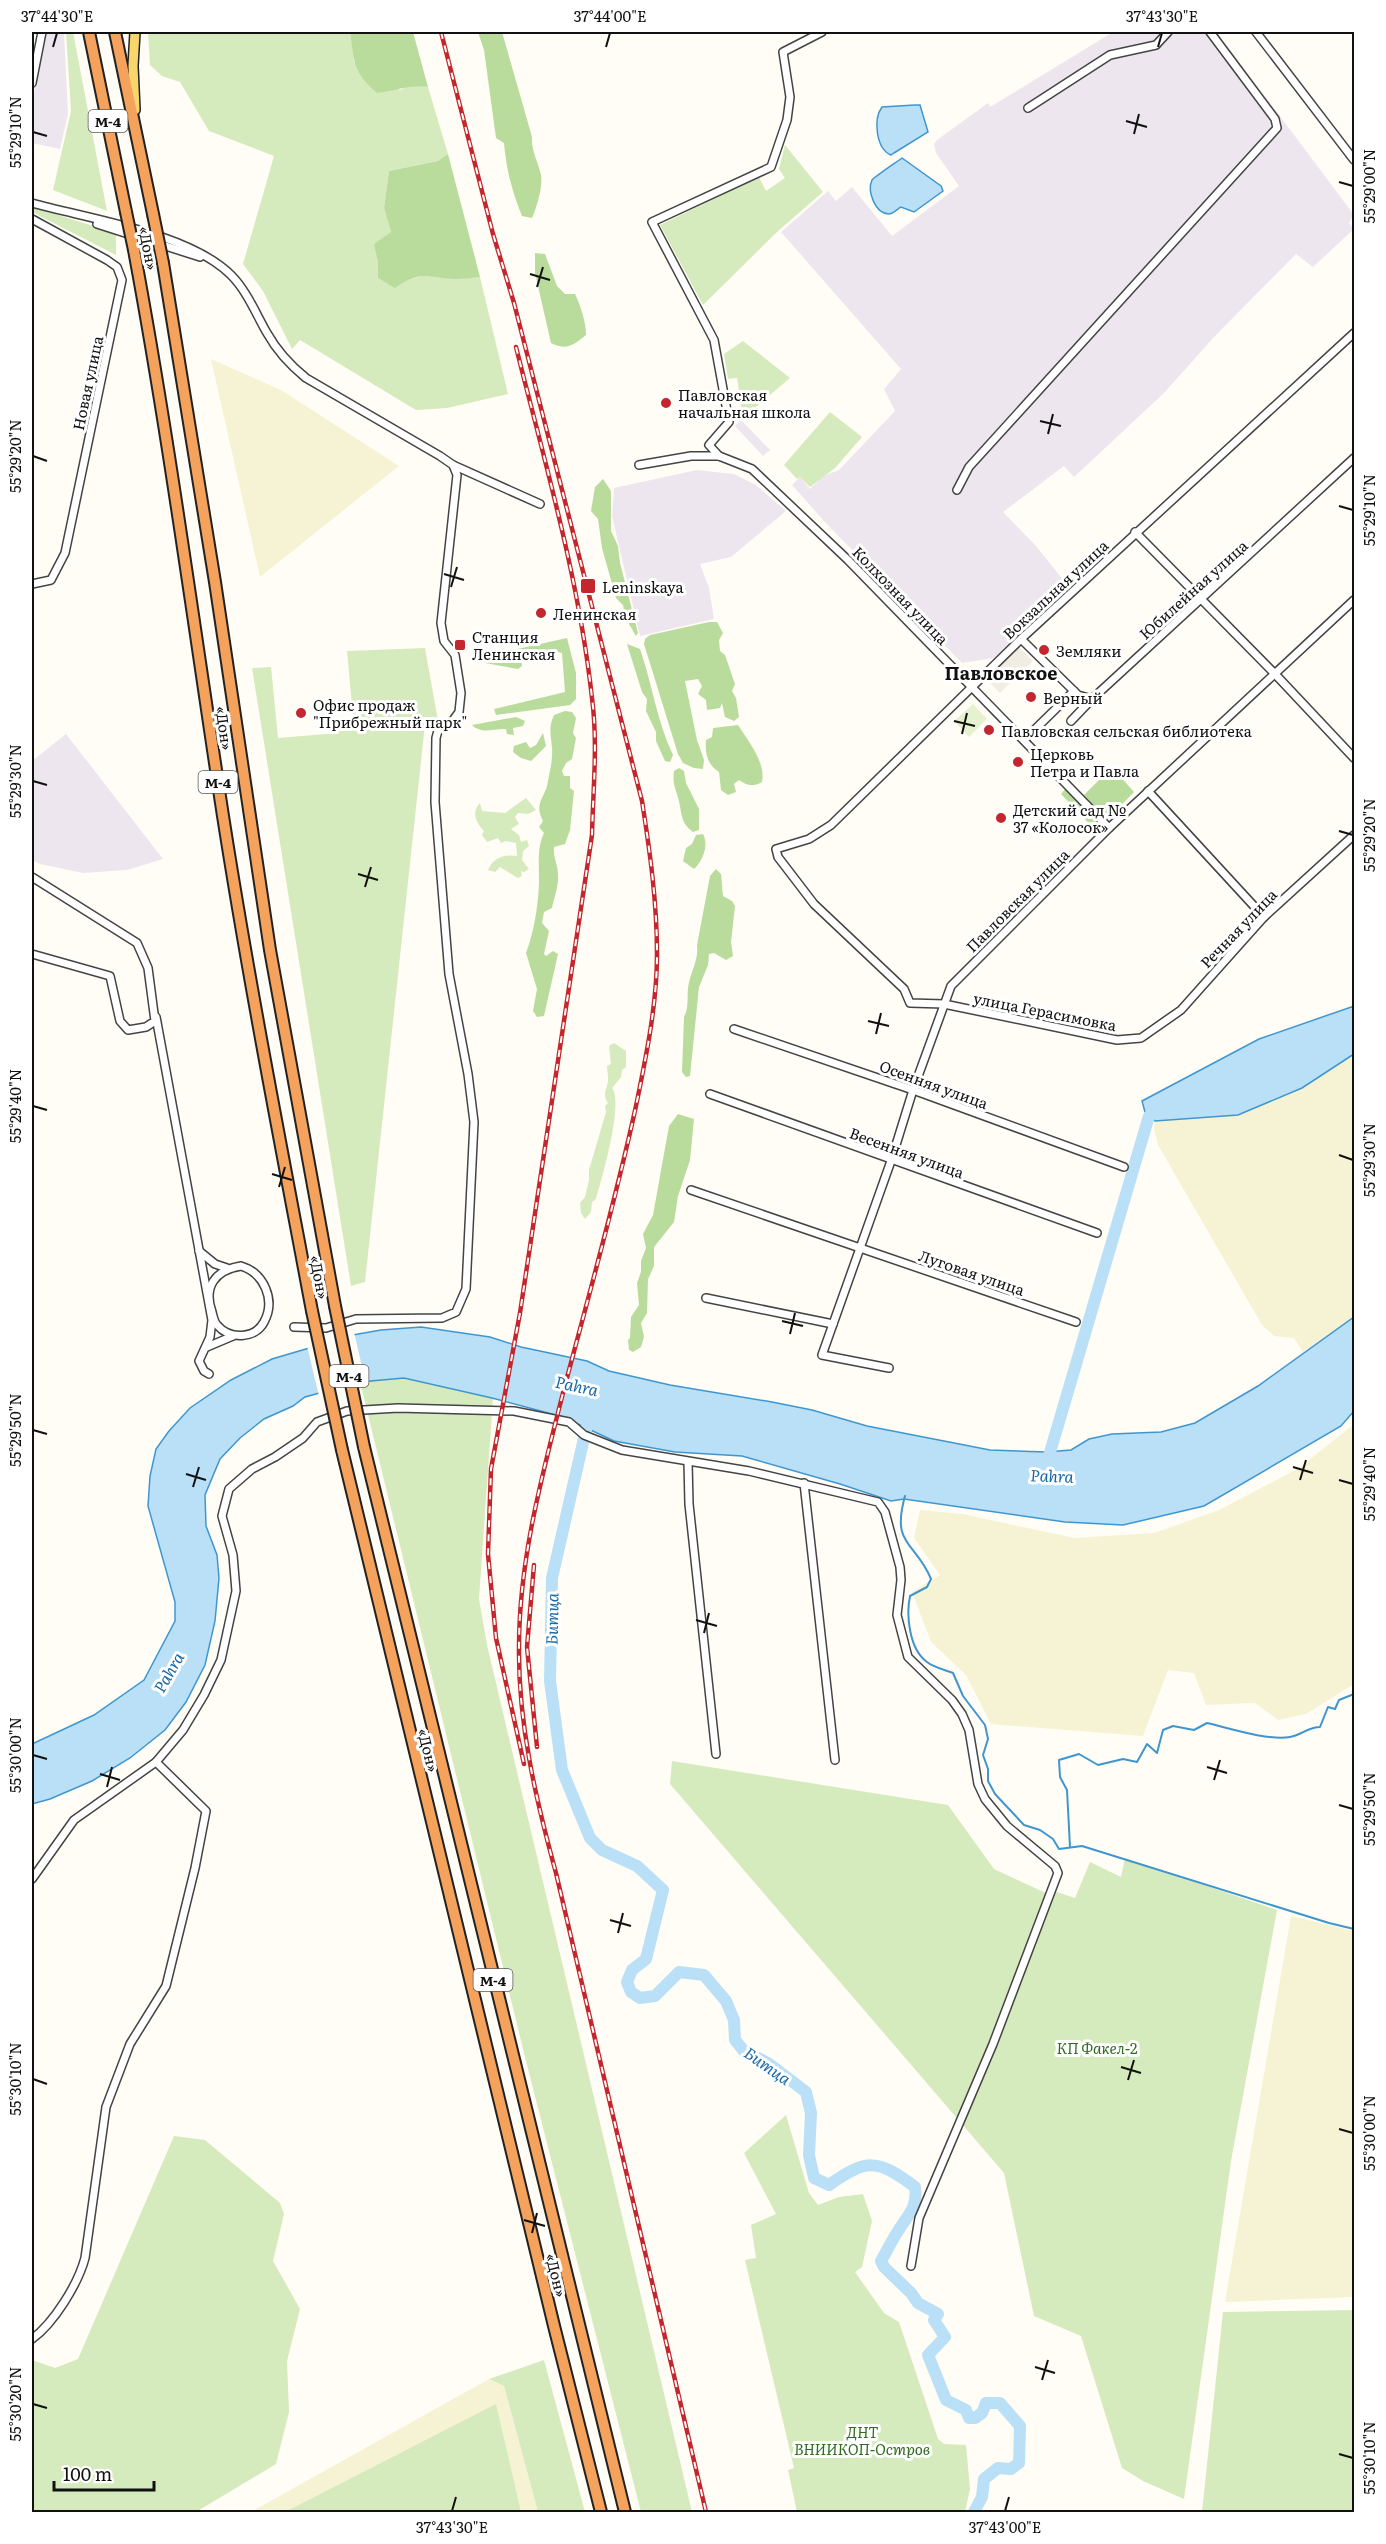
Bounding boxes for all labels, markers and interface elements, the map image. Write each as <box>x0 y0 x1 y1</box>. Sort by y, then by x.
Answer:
text: 37°44'30"E <box>21 4 93 27</box>
text: 37°44'00"E <box>574 4 646 27</box>
text: 37°43'30"E <box>1126 4 1198 27</box>
text: 55°29'10"N <box>3 96 26 168</box>
road number: М-4 <box>88 110 128 132</box>
text: 55°29'00"N <box>1357 149 1380 223</box>
street label: «Дон» <box>133 224 165 272</box>
street label: Новая улица <box>66 333 108 432</box>
place label: Павловская начальная школа <box>678 383 812 423</box>
marker: Павловская начальная школа <box>659 396 673 410</box>
text: 55°29'20"N <box>3 419 26 493</box>
text: 55°29'10"N <box>1357 474 1380 546</box>
street label: Вокзальная улица <box>997 533 1114 644</box>
street label: Юбилейная улица <box>1134 533 1253 644</box>
street label: Колхозная улица <box>848 540 955 650</box>
place label: Leninskaya <box>602 575 684 598</box>
marker: Leninskaya <box>579 577 597 595</box>
place label: Ленинская <box>553 602 636 625</box>
marker: Ленинская <box>534 606 548 620</box>
place label: Станция Ленинская <box>472 625 555 665</box>
marker: Станция Ленинская <box>453 638 467 652</box>
place label: Земляки <box>1056 639 1121 662</box>
marker: Земляки <box>1037 643 1051 657</box>
district label: Павловское <box>944 659 1058 686</box>
place label: Верный <box>1043 686 1103 709</box>
marker: Верный <box>1024 690 1038 704</box>
place label: Офис продаж "Прибрежный парк" <box>313 693 467 733</box>
street label: «Дон» <box>211 704 239 752</box>
marker: Офис продаж "Прибрежный парк" <box>294 706 308 720</box>
place label: Павловская сельская библиотека <box>1001 719 1253 742</box>
marker: Павловская сельская библиотека <box>982 723 996 737</box>
place label: Церковь Петра и Павла <box>1030 742 1140 782</box>
text: 55°29'30"N <box>3 744 26 818</box>
marker: Церковь Петра и Павла <box>1011 755 1025 769</box>
road number: М-4 <box>198 771 238 793</box>
place label: Детский сад № 37 «Колосок» <box>1013 798 1127 838</box>
text: 55°29'20"N <box>1357 798 1380 872</box>
marker: Детский сад № 37 «Колосок» <box>994 811 1008 825</box>
street label: Павловская улица <box>960 842 1075 957</box>
street label: Речная улица <box>1194 883 1282 973</box>
street label: улица Герасимовка <box>971 986 1119 1036</box>
street label: Осенняя улица <box>876 1054 992 1115</box>
text: 55°29'40"N <box>3 1069 26 1143</box>
street label: Весенняя улица <box>847 1121 968 1184</box>
text: 55°29'30"N <box>1357 1123 1380 1197</box>
street label: Луговая улица <box>916 1243 1029 1301</box>
street label: «Дон» <box>304 1253 336 1301</box>
road number: М-4 <box>330 1365 368 1387</box>
water label: Pahra <box>553 1369 602 1401</box>
text: 55°29'50"N <box>3 1393 26 1467</box>
text: 55°29'40"N <box>1357 1447 1380 1521</box>
water label: Pahra <box>1030 1462 1075 1488</box>
water label: Битца <box>539 1592 563 1645</box>
water label: Pahra <box>147 1646 190 1697</box>
text: 55°30'00"N <box>3 1717 26 1793</box>
street label: «Дон» <box>412 1726 446 1774</box>
text: 55°29'50"N <box>1357 1772 1380 1846</box>
road number: М-4 <box>474 1969 512 1991</box>
park label: КП Факел-2 <box>1056 2036 1138 2059</box>
water label: Битца <box>740 2040 797 2090</box>
text: 55°30'10"N <box>3 2042 26 2116</box>
text: 55°30'00"N <box>1357 2095 1380 2171</box>
street label: «Дон» <box>540 2251 574 2299</box>
text: 55°30'20"N <box>3 2366 26 2442</box>
park label: ДНТ ВНИИКОП-Остров <box>794 2420 930 2460</box>
text: 55°30'10"N <box>1357 2421 1380 2495</box>
scale bar <box>54 2454 154 2492</box>
text: 100 m <box>63 2460 112 2487</box>
text: 37°43'30"E <box>416 2515 488 2538</box>
text: 37°43'00"E <box>969 2515 1041 2538</box>

